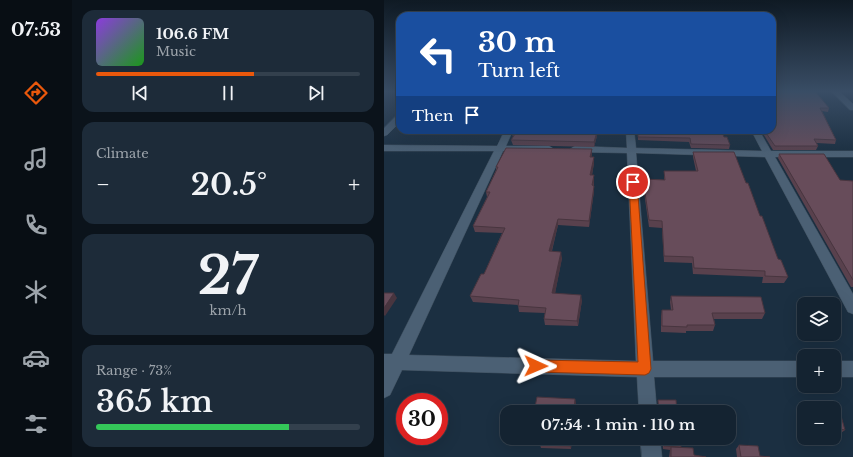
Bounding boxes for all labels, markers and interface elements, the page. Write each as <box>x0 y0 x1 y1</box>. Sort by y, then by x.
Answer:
text: 07:53 <box>11 19 61 41</box>
text: 106.6 FM <box>156 24 229 43</box>
text: 30 m <box>478 25 555 60</box>
icon: left <box>412 28 464 80</box>
text: Music <box>156 43 196 60</box>
text: Turn left <box>478 60 560 82</box>
icon: directions <box>22 79 50 107</box>
icon: previous <box>129 82 151 104</box>
icon: pause <box>217 82 239 104</box>
icon: next <box>305 82 327 104</box>
icon: arrive <box>461 104 483 126</box>
text: Then <box>412 106 453 125</box>
icon: music <box>22 145 50 173</box>
text: Climate <box>96 145 149 162</box>
pin <box>616 165 650 199</box>
text: 20.5° <box>191 166 267 203</box>
text: − <box>96 171 110 198</box>
text: + <box>348 171 360 198</box>
icon: arrive <box>622 171 644 193</box>
icon: phone <box>22 211 50 239</box>
text: 27 <box>198 244 258 308</box>
icon: climate <box>22 278 50 306</box>
map controls <box>797 297 841 445</box>
button: layers <box>797 297 841 341</box>
text: km/h <box>210 302 246 319</box>
icon: car <box>22 344 50 372</box>
position arrow <box>515 345 557 387</box>
button: + <box>797 349 841 393</box>
text: Range · 73% <box>96 362 172 379</box>
text: 365 km <box>96 383 213 420</box>
speed limit sign: 30 <box>396 393 448 445</box>
button: − <box>797 401 841 445</box>
icon: filters <box>22 410 50 438</box>
text: 07:54 · 1 min · 110 m <box>541 415 695 434</box>

